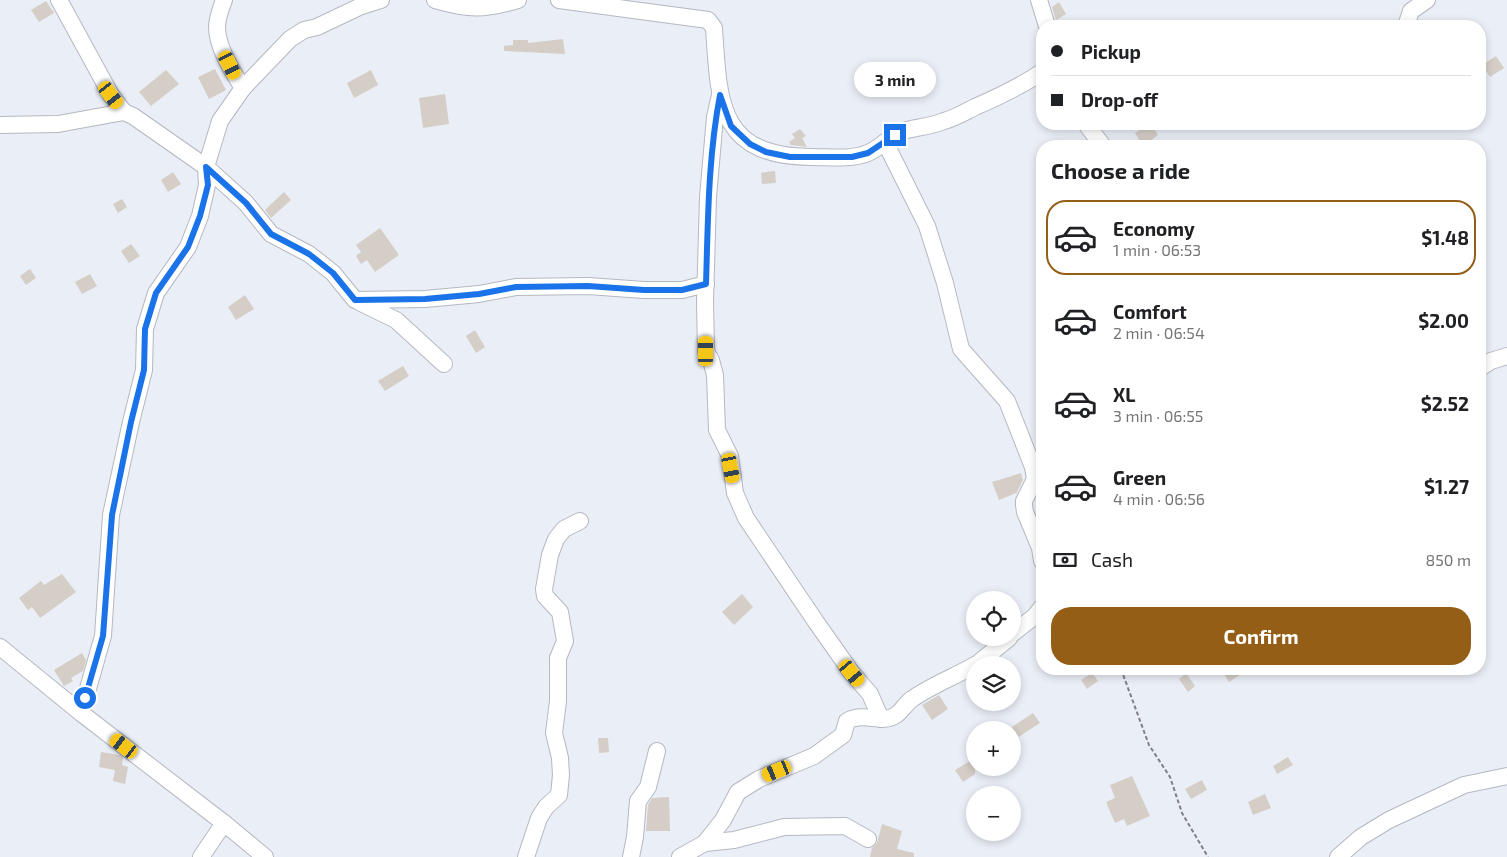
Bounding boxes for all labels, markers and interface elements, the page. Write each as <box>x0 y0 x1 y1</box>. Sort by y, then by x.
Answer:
text: Pickup <box>1081 40 1141 63</box>
car <box>216 48 243 82</box>
callout: 3 min <box>854 62 936 98</box>
text: 3 min <box>875 70 915 89</box>
car <box>95 79 126 111</box>
text: Drop-off <box>1081 88 1158 111</box>
route end <box>884 124 906 146</box>
text: Choose a ride <box>1051 157 1190 183</box>
icon: car <box>1053 215 1098 260</box>
text: Economy <box>1113 217 1195 240</box>
text: $1.48 <box>1421 226 1469 249</box>
text: 1 min · 06:53 <box>1113 240 1201 259</box>
icon: car <box>1053 298 1098 343</box>
text: Comfort <box>1113 300 1187 323</box>
text: $2.00 <box>1418 309 1469 332</box>
text: 2 min · 06:54 <box>1113 323 1205 342</box>
car <box>698 336 713 366</box>
icon: car <box>1053 381 1098 426</box>
text: XL <box>1113 383 1135 406</box>
text: $2.52 <box>1421 392 1469 415</box>
text: 3 min · 06:55 <box>1113 406 1203 425</box>
car <box>720 452 741 484</box>
icon: car <box>1053 464 1098 509</box>
text: Green <box>1113 466 1166 489</box>
text: $1.27 <box>1424 475 1469 498</box>
text: 4 min · 06:56 <box>1113 489 1205 508</box>
icon: cash <box>1051 546 1079 574</box>
text: Cash <box>1091 548 1133 571</box>
text: 850 m <box>1425 550 1471 569</box>
map controls <box>966 591 1021 841</box>
button: locate <box>966 591 1021 646</box>
button: Confirm <box>1051 607 1471 665</box>
button: layers <box>966 656 1021 711</box>
car <box>836 657 867 689</box>
route start <box>74 687 96 709</box>
button: + <box>966 721 1021 776</box>
car <box>107 731 140 761</box>
car <box>760 758 793 784</box>
button: − <box>966 786 1021 841</box>

